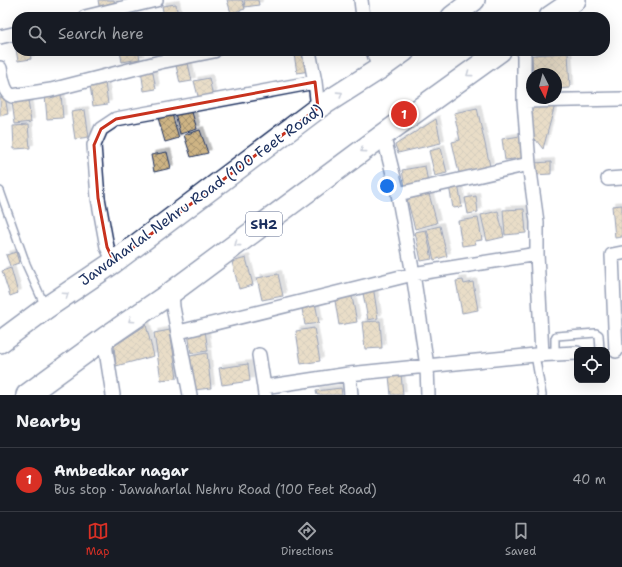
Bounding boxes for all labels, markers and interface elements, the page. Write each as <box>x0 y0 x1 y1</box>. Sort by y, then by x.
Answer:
search box <box>12 12 610 56</box>
icon: search <box>26 23 48 45</box>
text: Search here <box>58 24 144 44</box>
north arrow <box>526 68 562 104</box>
one-way arrow <box>466 69 473 76</box>
one-way arrow <box>336 91 343 99</box>
pin: 1 <box>391 99 417 129</box>
street label: Jawaharlal Nehru Road (100 Feet Road) <box>75 100 327 290</box>
one-way arrow <box>361 145 368 152</box>
your location <box>377 176 397 196</box>
road number: SH2 <box>246 212 282 236</box>
one-way arrow <box>234 239 241 246</box>
one-way arrow <box>62 292 69 300</box>
one-way arrow <box>128 315 135 323</box>
map controls <box>574 347 610 383</box>
button: locate <box>574 347 610 383</box>
text: Nearby <box>16 410 81 432</box>
text: Ambedkar nagar <box>54 461 189 481</box>
text: 1 <box>26 471 32 488</box>
text: 40 m <box>572 471 606 488</box>
text: Bus stop · Jawaharlal Nehru Road (100 Feet Road) <box>54 481 376 498</box>
tab: Map <box>86 520 109 559</box>
tab: Directions <box>281 520 333 559</box>
tab: Saved <box>505 520 536 559</box>

